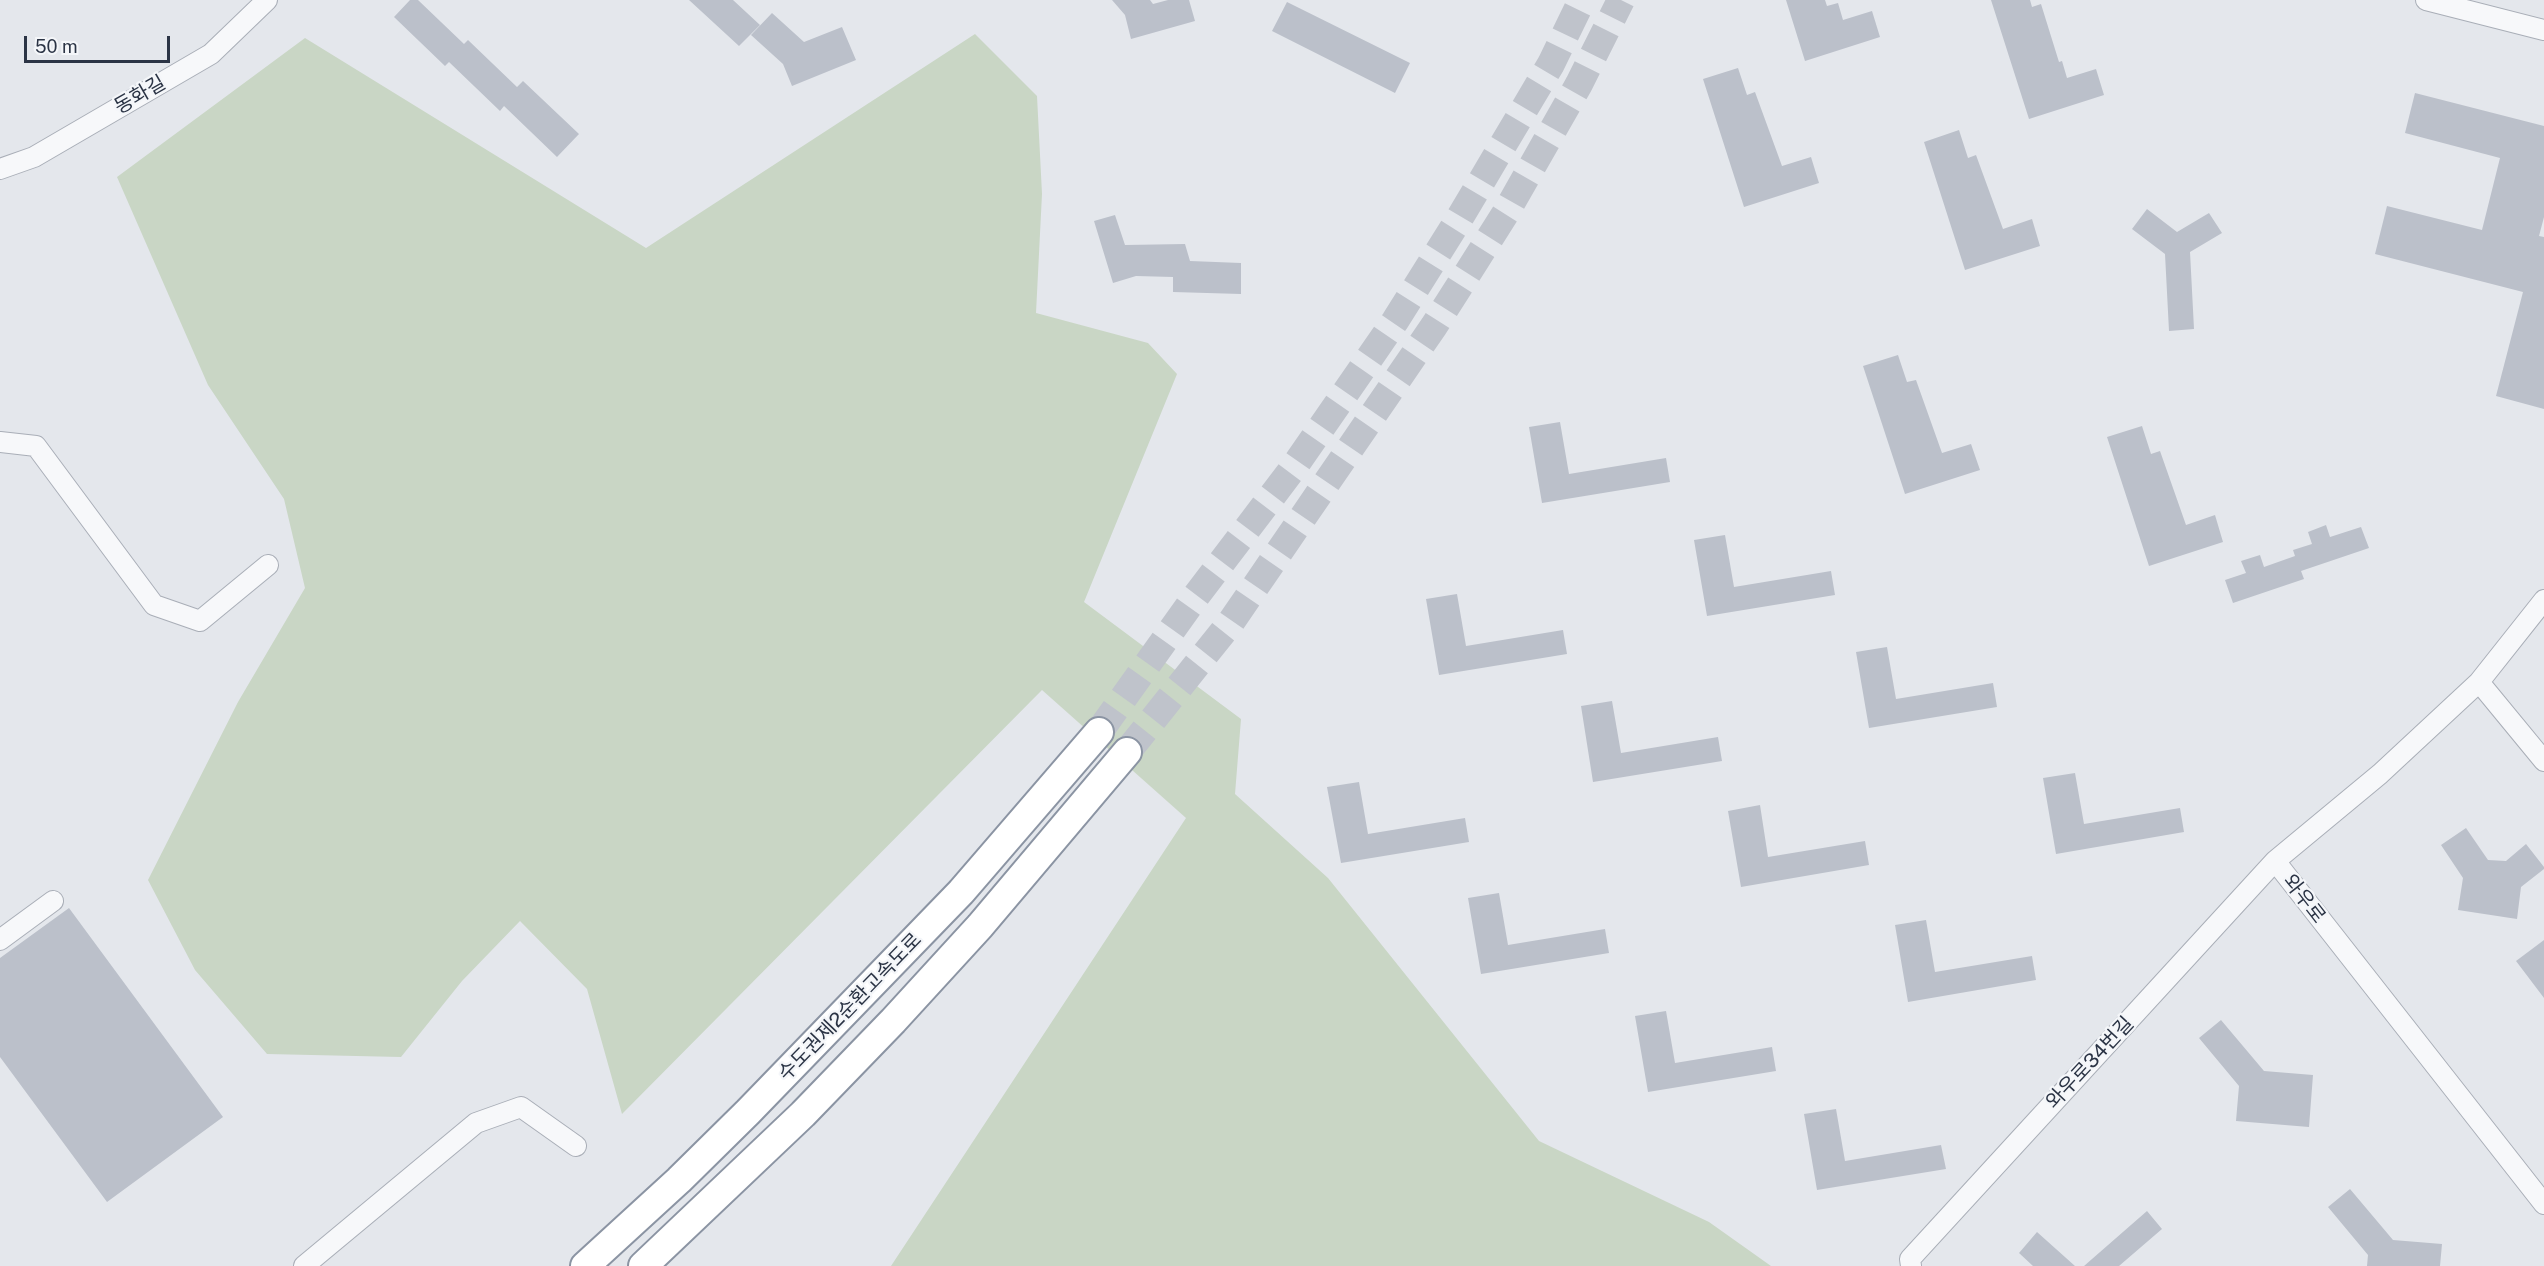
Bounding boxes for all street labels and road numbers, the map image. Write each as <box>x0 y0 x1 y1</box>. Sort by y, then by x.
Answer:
street label: 동화길 <box>110 71 170 119</box>
street label: 와우로 <box>2278 870 2330 928</box>
street label: 수도권제2순환고속도로 <box>773 928 927 1086</box>
street label: 와우로34번길 <box>2041 1012 2139 1114</box>

